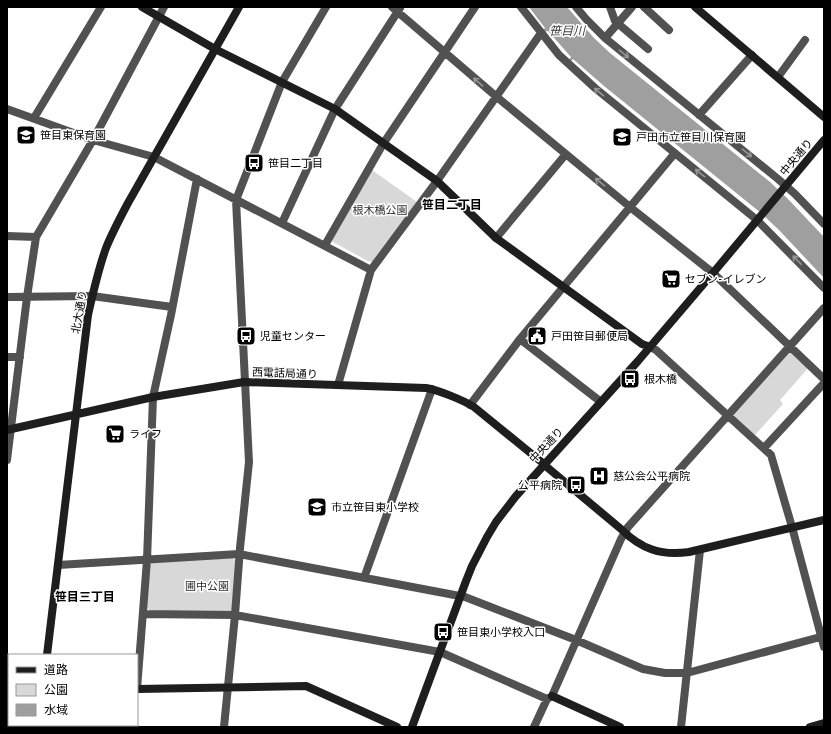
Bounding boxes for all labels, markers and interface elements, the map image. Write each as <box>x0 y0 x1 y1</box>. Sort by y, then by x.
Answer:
water label: 笹目川 <box>549 24 587 40</box>
one-way arrow <box>618 49 629 58</box>
one-way arrow <box>473 77 483 86</box>
one-way arrow <box>594 87 605 96</box>
school or university icon: 笹目東保育園 <box>15 124 37 146</box>
school or university icon: 戸田市立笹目川保育園 <box>611 126 633 148</box>
place label: 笹目東保育園 <box>40 129 106 143</box>
place label: 戸田市立笹目川保育園 <box>636 131 746 145</box>
street label: 中央通り <box>777 136 816 179</box>
one-way arrow <box>741 149 752 158</box>
bus stop icon: 笹目二丁目 <box>243 152 265 174</box>
place label: 笹目二丁目 <box>268 157 323 171</box>
one-way arrow <box>695 169 706 178</box>
one-way arrow <box>594 178 605 187</box>
district label: 笹目二丁目 <box>422 198 482 214</box>
park label: 根木橋公園 <box>353 204 408 218</box>
one-way arrow <box>792 255 802 265</box>
supermarket icon: セブン-イレブン <box>660 268 682 290</box>
place label: セブン-イレブン <box>685 273 766 287</box>
street label: 北大通り <box>69 289 91 335</box>
bus stop icon: 児童センター <box>235 325 257 347</box>
public building icon: 戸田笹目郵便局 <box>526 325 548 347</box>
place label: 児童センター <box>260 330 326 344</box>
place label: 戸田笹目郵便局 <box>551 330 628 344</box>
street label: 西電話局通り <box>252 366 318 382</box>
bus stop icon: 根木橋 <box>619 368 641 390</box>
place label: 根木橋 <box>644 373 677 387</box>
supermarket icon: ライフ <box>104 423 126 445</box>
street label: 中央通り <box>527 425 567 467</box>
place label: ライフ <box>129 428 162 442</box>
hospital icon: 慈公会公平病院 <box>588 465 610 487</box>
place label: 慈公会公平病院 <box>613 470 690 484</box>
bus stop icon: 公平病院 <box>565 474 587 496</box>
place label: 公平病院 <box>518 479 562 493</box>
school or university icon: 市立笹目東小学校 <box>306 496 328 518</box>
place label: 市立笹目東小学校 <box>331 501 419 515</box>
park label: 圃中公園 <box>185 580 229 594</box>
district label: 笹目三丁目 <box>55 590 115 606</box>
bus stop icon: 笹目東小学校入口 <box>432 621 454 643</box>
place label: 笹目東小学校入口 <box>457 626 545 640</box>
legend <box>8 654 138 726</box>
text: 道路 <box>44 663 68 679</box>
text: 公園 <box>44 683 68 699</box>
text: 水域 <box>44 703 68 719</box>

